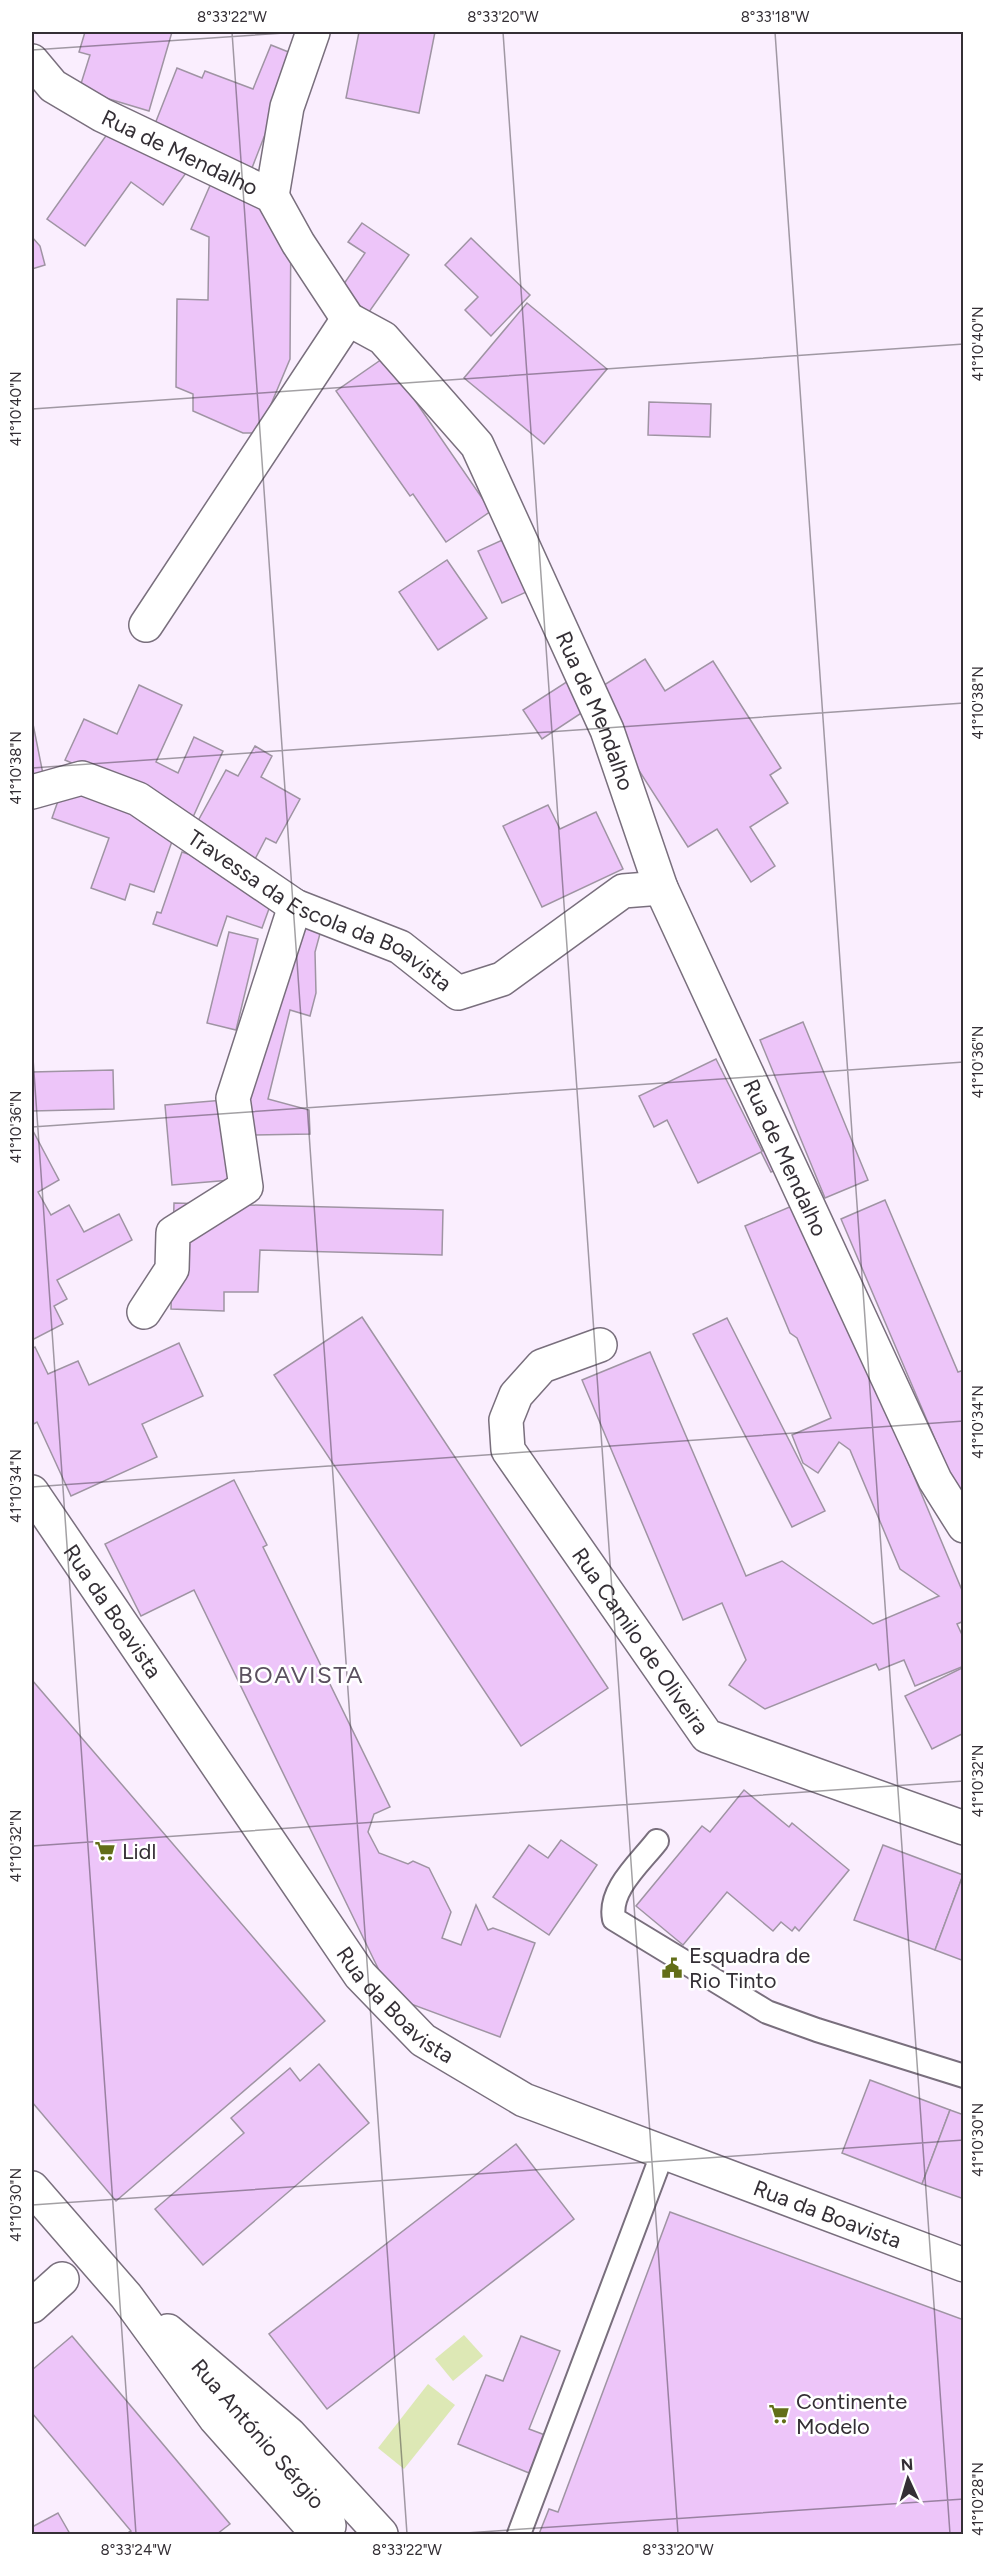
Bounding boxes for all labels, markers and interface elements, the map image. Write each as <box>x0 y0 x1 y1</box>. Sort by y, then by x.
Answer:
text: 8°33'22"W <box>197 8 268 26</box>
text: 8°33'20"W <box>467 8 539 26</box>
text: 8°33'18"W <box>741 8 810 26</box>
street label: Rua de Mendalho <box>97 103 263 201</box>
text: 41°10'40"N <box>969 306 987 382</box>
text: 41°10'40"N <box>7 371 25 447</box>
street label: Rua de Mendalho <box>550 627 640 794</box>
text: 41°10'38"N <box>969 666 987 740</box>
text: 41°10'38"N <box>7 731 25 805</box>
street label: Travessa da Escola da Boavista <box>183 823 458 997</box>
text: 41°10'36"N <box>969 1026 987 1098</box>
street label: Rua de Mendalho <box>738 1075 834 1240</box>
text: 41°10'36"N <box>7 1091 25 1163</box>
text: 41°10'34"N <box>969 1385 987 1459</box>
text: 41°10'34"N <box>7 1449 25 1523</box>
street label: Rua da Boavista <box>58 1539 168 1683</box>
street label: Rua Camilo de Oliveira <box>566 1542 715 1739</box>
district label: BOAVISTA <box>238 1660 364 1689</box>
text: 41°10'32"N <box>969 1745 987 1817</box>
text: 41°10'32"N <box>7 1810 25 1882</box>
place label: Lidl <box>122 1838 156 1865</box>
supermarket icon: Lidl <box>93 1839 117 1863</box>
street label: Rua da Boavista <box>331 1941 459 2069</box>
place label: Esquadra de Rio Tinto <box>689 1942 810 1994</box>
public building icon: Esquadra de Rio Tinto <box>660 1956 684 1980</box>
text: 41°10'30"N <box>969 2103 987 2177</box>
text: 41°10'30"N <box>7 2168 25 2242</box>
street label: Rua da Boavista <box>750 2174 905 2254</box>
street label: Rua António Sérgio <box>185 2353 331 2515</box>
place label: Continente Modelo <box>796 2388 907 2440</box>
supermarket icon: Continente Modelo <box>767 2402 791 2426</box>
north arrow <box>878 2449 938 2509</box>
text: N <box>900 2455 914 2474</box>
text: 41°10'28"N <box>969 2462 987 2536</box>
text: 8°33'24"W <box>101 2541 172 2559</box>
text: 8°33'22"W <box>372 2541 443 2559</box>
text: 8°33'20"W <box>642 2541 714 2559</box>

